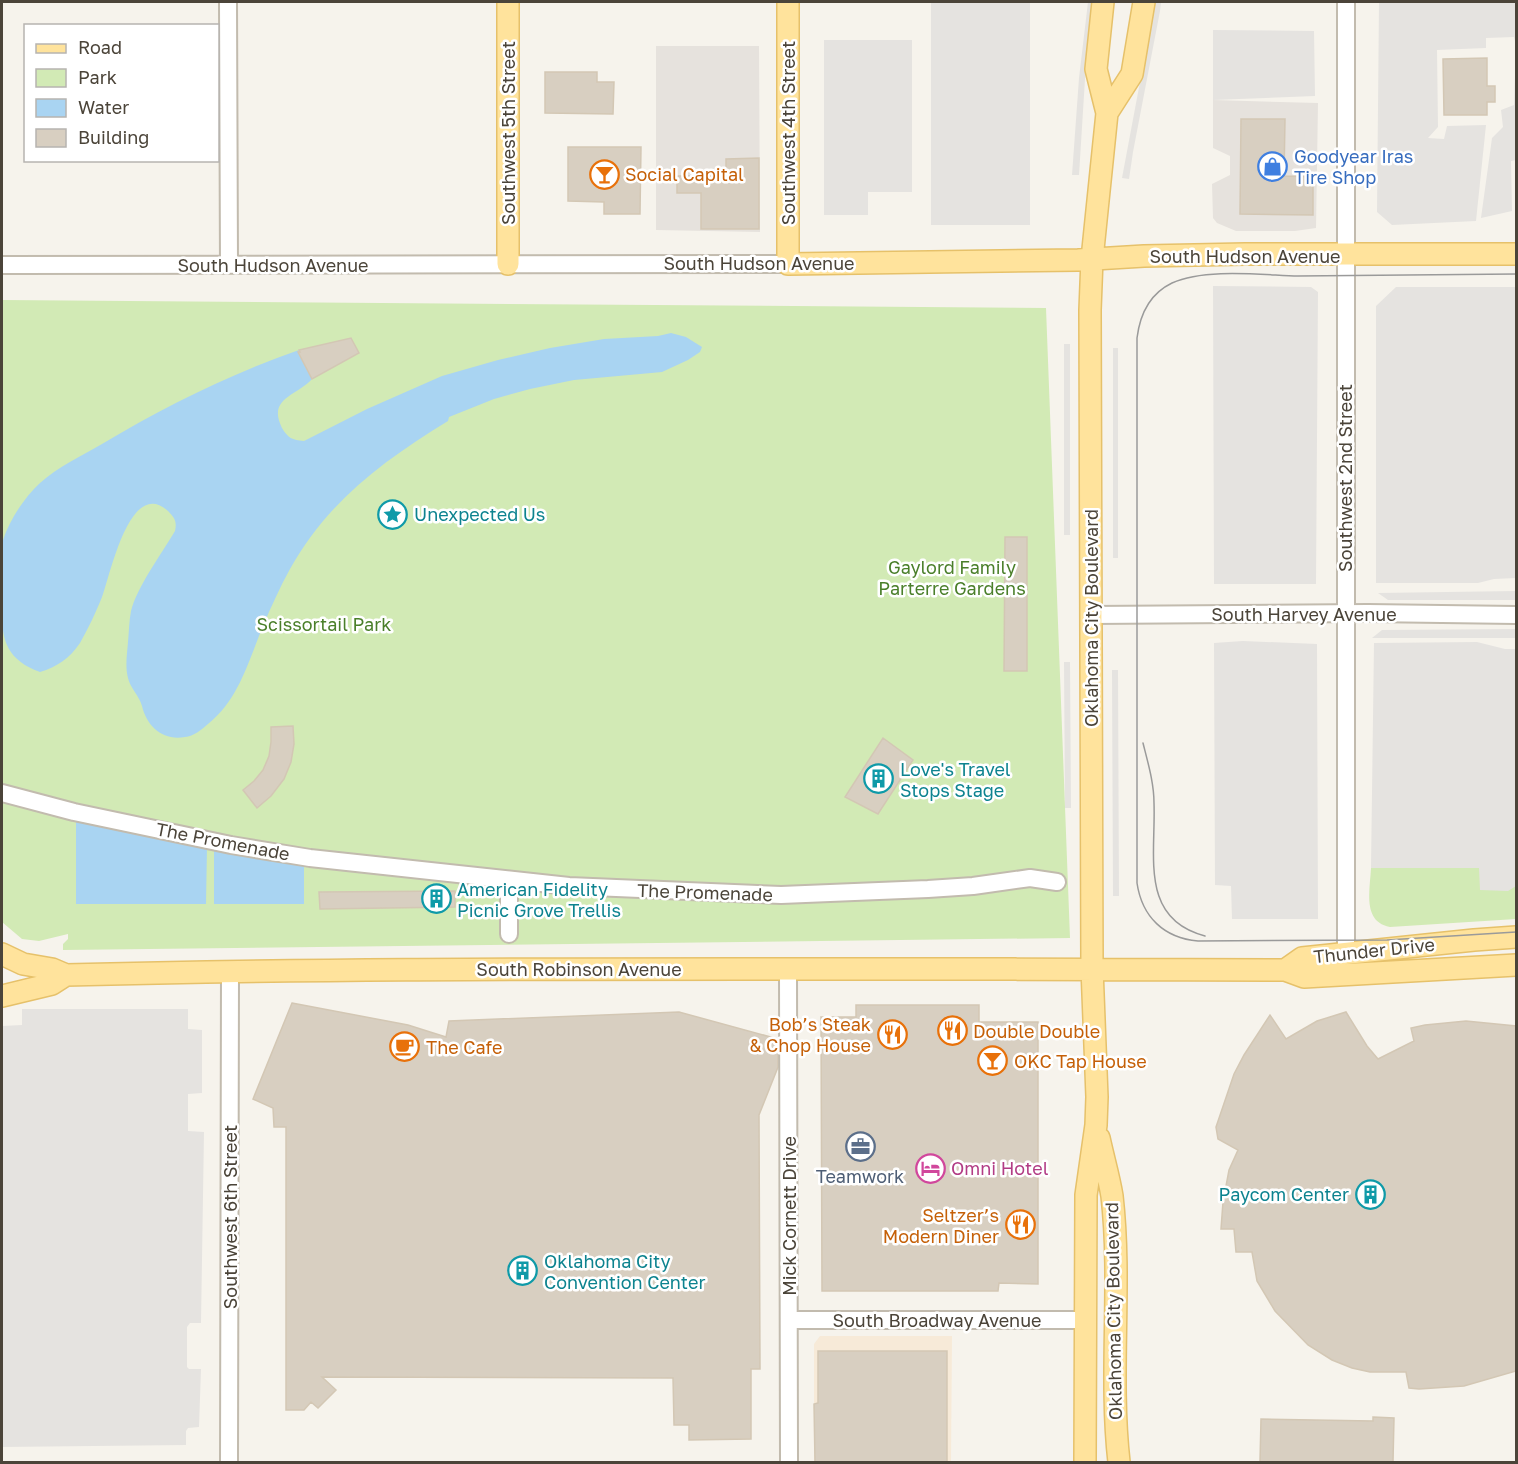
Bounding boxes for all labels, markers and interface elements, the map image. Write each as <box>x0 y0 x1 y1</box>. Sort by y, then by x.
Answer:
legend <box>24 24 219 162</box>
text: Road <box>78 36 122 58</box>
street label: Southwest 5th Street <box>497 41 519 225</box>
street label: Southwest 4th Street <box>777 41 799 225</box>
text: Park <box>78 66 117 88</box>
text: Water <box>78 96 129 118</box>
text: Building <box>78 126 149 148</box>
place label: Goodyear Iras Tire Shop <box>1294 145 1413 188</box>
shop icon: Goodyear Iras Tire Shop <box>1257 150 1289 182</box>
bar icon: Social Capital <box>588 158 620 190</box>
place label: Social Capital <box>625 163 744 185</box>
street label: South Hudson Avenue <box>1149 245 1341 267</box>
street label: South Hudson Avenue <box>663 252 855 274</box>
street label: South Hudson Avenue <box>177 254 369 276</box>
street label: Southwest 2nd Street <box>1334 384 1356 572</box>
place icon: Unexpected Us <box>377 498 409 530</box>
place label: Unexpected Us <box>414 503 545 525</box>
street label: Oklahoma City Boulevard <box>1080 509 1102 727</box>
park label: Gaylord Family Parterre Gardens <box>878 556 1026 599</box>
street label: South Harvey Avenue <box>1211 603 1397 625</box>
park label: Scissortail Park <box>257 613 391 635</box>
place label: Love's Travel Stops Stage <box>900 758 1011 801</box>
building icon: Love's Travel Stops Stage <box>863 763 895 795</box>
street label: The Promenade <box>154 817 292 865</box>
place label: American Fidelity Picnic Grove Trellis <box>457 878 621 921</box>
street label: The Promenade <box>637 879 773 905</box>
building icon: American Fidelity Picnic Grove Trellis <box>420 883 452 915</box>
street label: Thunder Drive <box>1312 933 1436 967</box>
street label: South Robinson Avenue <box>476 958 682 980</box>
place label: Bob’s Steak & Chop House <box>749 1013 871 1056</box>
restaurant icon: Double Double <box>936 1015 968 1047</box>
restaurant icon: Bob’s Steak & Chop House <box>876 1018 908 1050</box>
place label: Double Double <box>973 1020 1100 1042</box>
cafe icon: The Cafe <box>389 1031 421 1063</box>
place label: The Cafe <box>426 1036 502 1058</box>
bar icon: OKC Tap House <box>977 1045 1009 1077</box>
place label: OKC Tap House <box>1014 1050 1147 1072</box>
street label: Southwest 6th Street <box>219 1125 241 1309</box>
office icon: Teamwork <box>844 1131 876 1163</box>
street label: Mick Cornett Drive <box>778 1136 800 1296</box>
hotel icon: Omni Hotel <box>914 1152 946 1184</box>
place label: Omni Hotel <box>951 1157 1049 1179</box>
place label: Teamwork <box>816 1165 904 1187</box>
building icon: Paycom Center <box>1354 1178 1386 1210</box>
place label: Paycom Center <box>1219 1183 1349 1205</box>
street label: Oklahoma City Boulevard <box>1100 1202 1126 1420</box>
place label: Seltzer’s Modern Diner <box>883 1204 999 1247</box>
restaurant icon: Seltzer’s Modern Diner <box>1004 1209 1036 1241</box>
place label: Oklahoma City Convention Center <box>544 1250 705 1293</box>
building icon: Oklahoma City Convention Center <box>507 1255 539 1287</box>
street label: South Broadway Avenue <box>832 1309 1042 1331</box>

